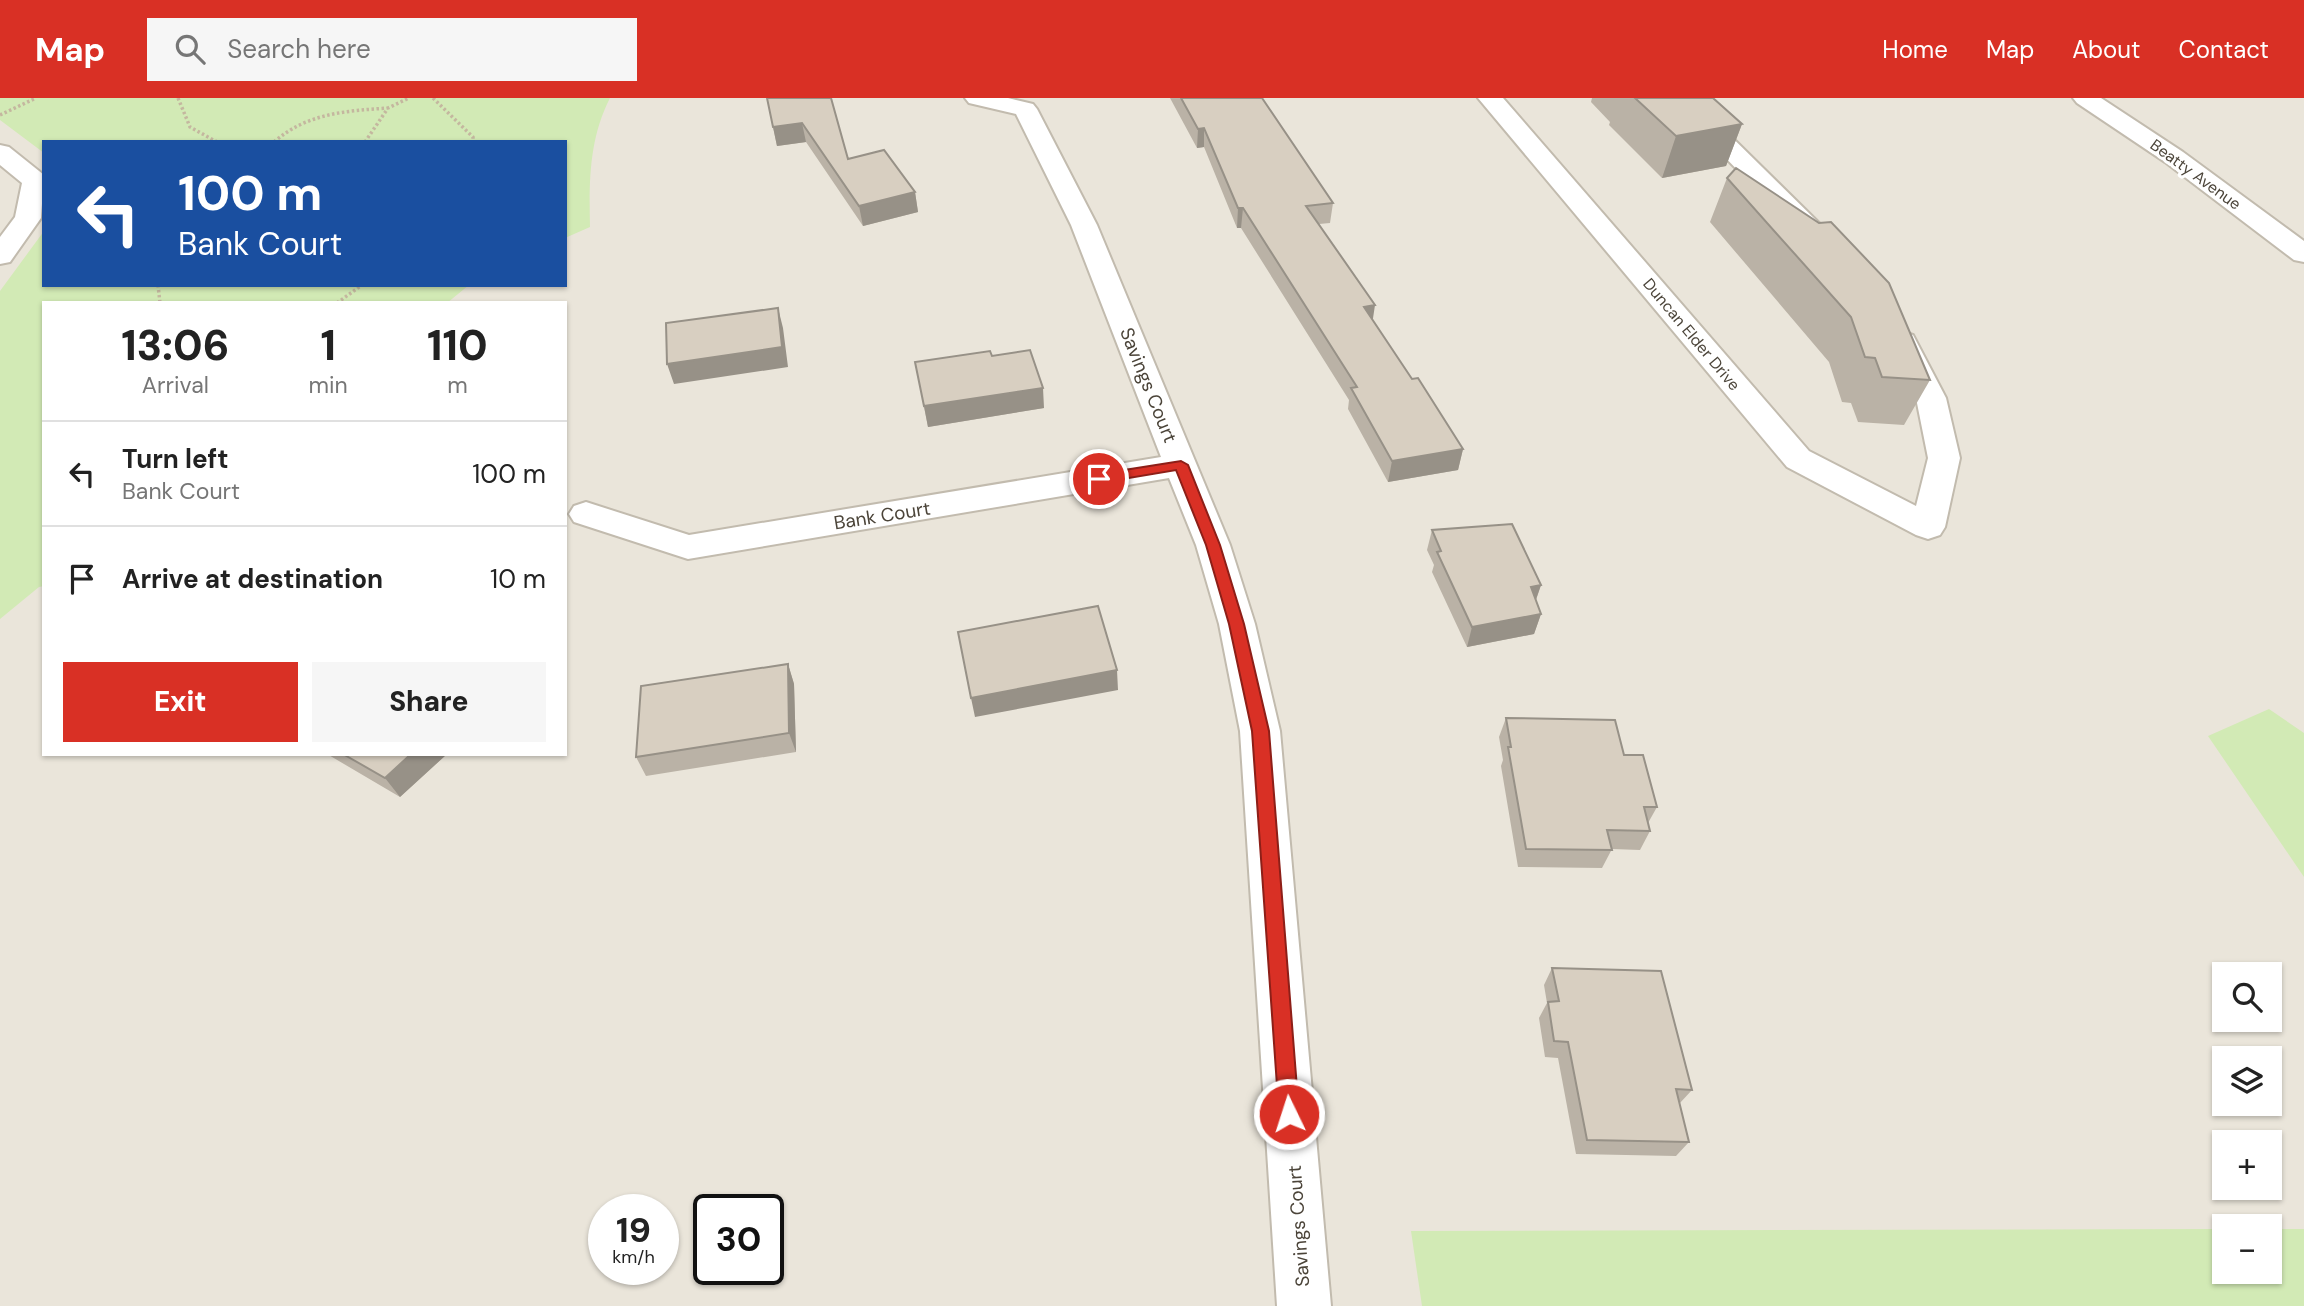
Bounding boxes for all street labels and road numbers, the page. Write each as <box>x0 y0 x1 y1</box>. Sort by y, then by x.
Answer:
street label: Beatty Avenue <box>2146 134 2245 214</box>
street label: Duncan Elder Drive <box>1638 274 1745 395</box>
street label: Savings Court <box>1114 324 1183 446</box>
street label: Bank Court <box>832 496 932 535</box>
street label: Savings Court <box>1282 1164 1315 1288</box>

